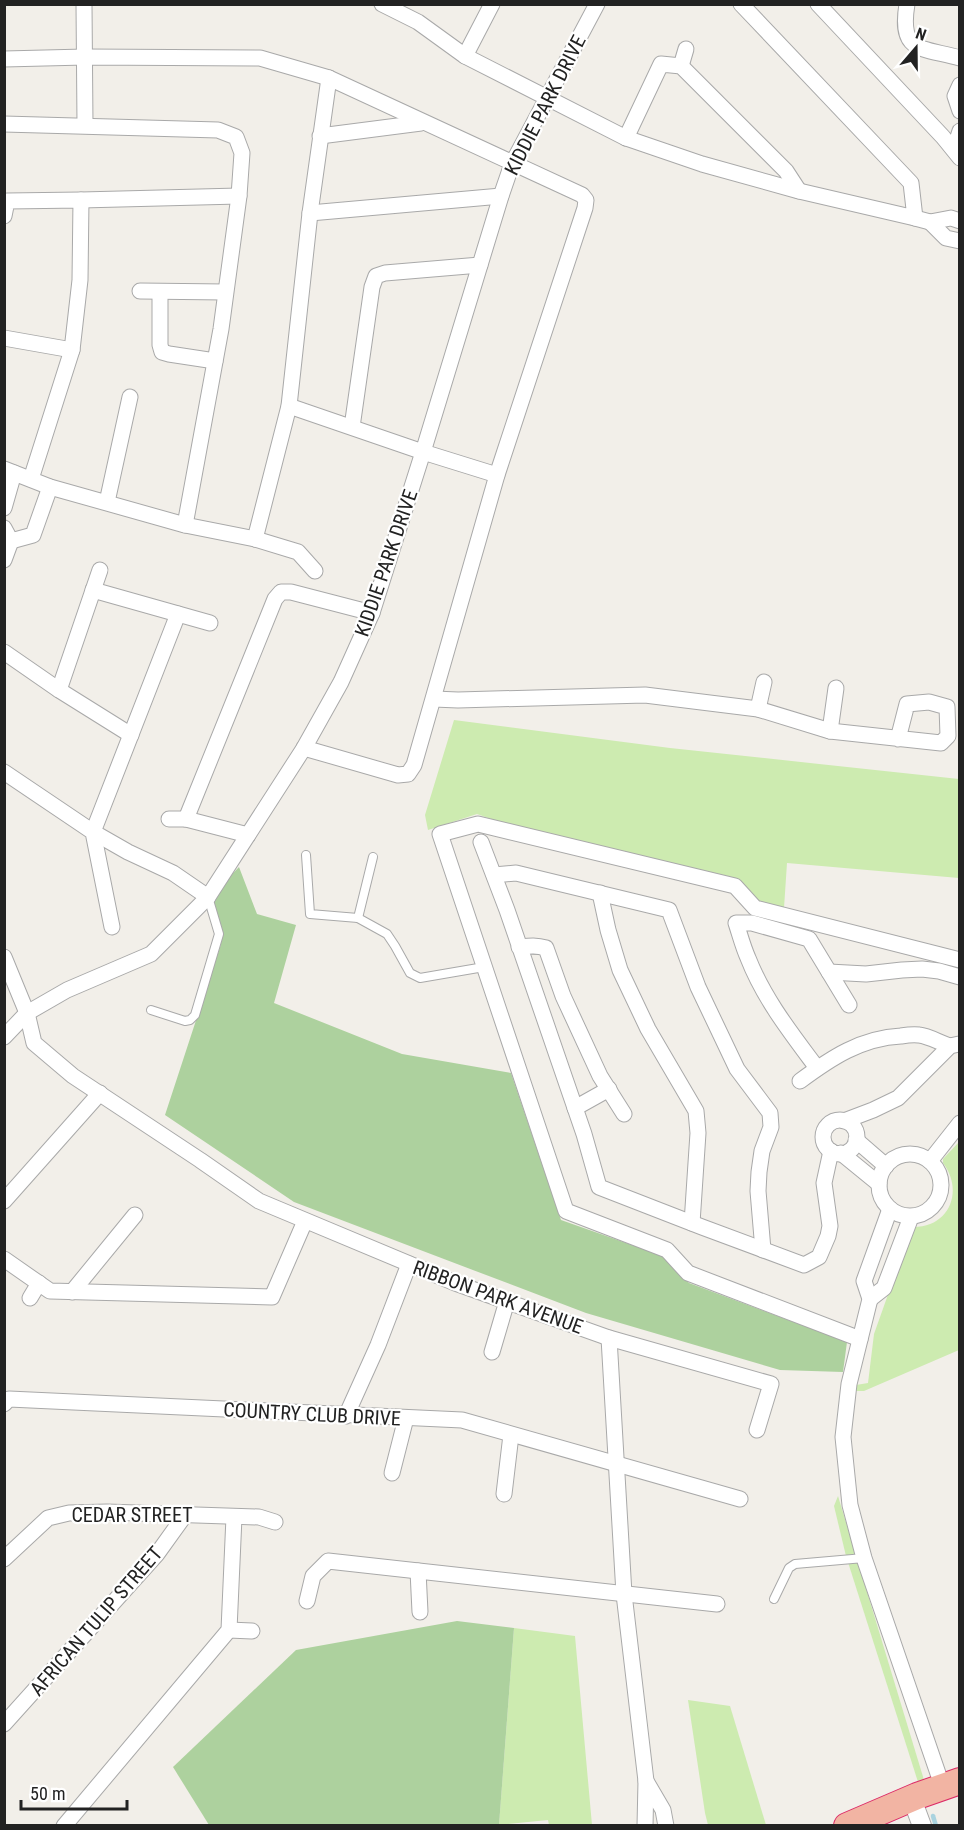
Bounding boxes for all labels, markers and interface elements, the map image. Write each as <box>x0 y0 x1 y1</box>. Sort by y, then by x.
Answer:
north arrow <box>886 18 946 78</box>
text: N <box>913 24 929 45</box>
street label: KIDDIE PARK DRIVE <box>499 31 591 179</box>
street label: KIDDIE PARK DRIVE <box>350 486 422 640</box>
street label: RIBBON PARK AVENUE <box>410 1255 586 1339</box>
street label: COUNTRY CLUB DRIVE <box>223 1397 401 1431</box>
street label: CEDAR STREET <box>71 1503 193 1527</box>
street label: AFRICAN TULIP STREET <box>25 1541 167 1701</box>
scale bar <box>21 1773 128 1811</box>
text: 50 m <box>30 1783 65 1804</box>

